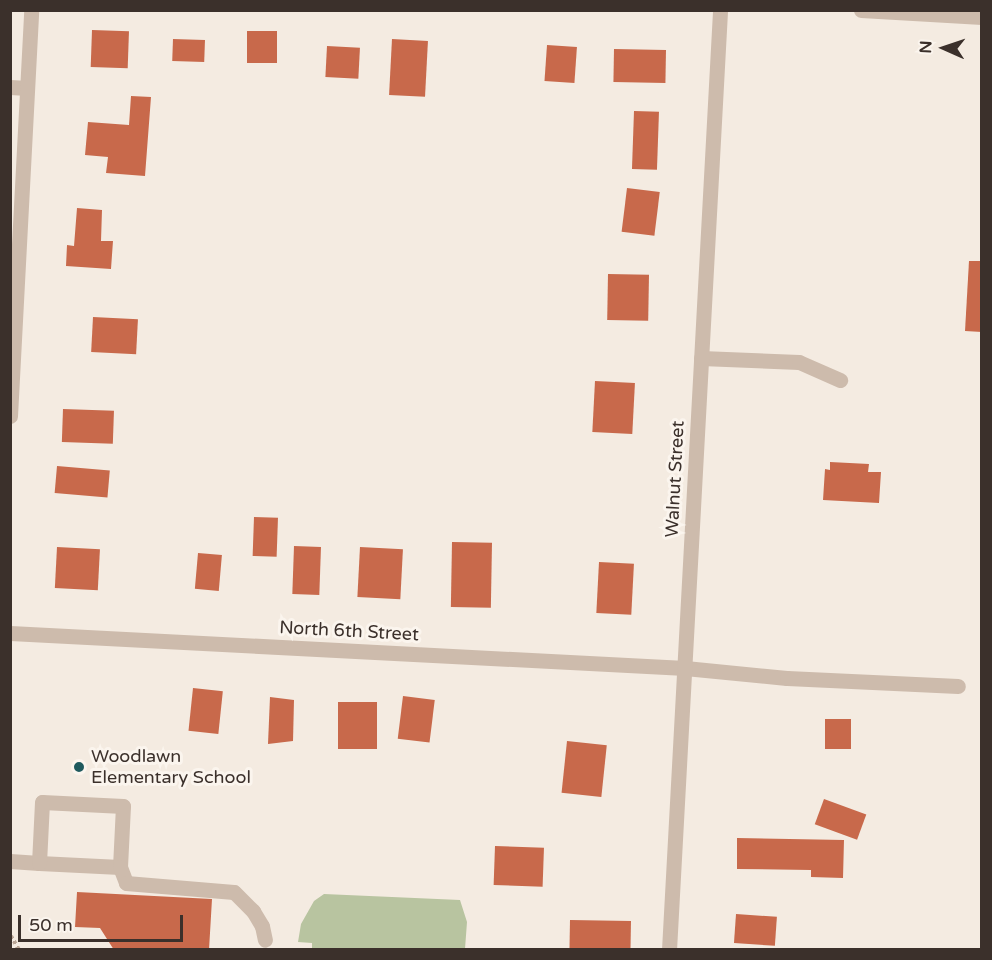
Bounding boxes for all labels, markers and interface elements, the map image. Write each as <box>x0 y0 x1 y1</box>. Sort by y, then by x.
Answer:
north arrow <box>914 18 974 78</box>
text: N <box>916 40 936 54</box>
street label: Walnut Street <box>661 420 689 538</box>
street label: North 6th Street <box>279 617 419 645</box>
place label: Woodlawn Elementary School <box>91 746 251 789</box>
marker: Woodlawn Elementary School <box>72 760 86 774</box>
scale bar <box>21 903 186 941</box>
text: 50 m <box>29 914 73 936</box>

